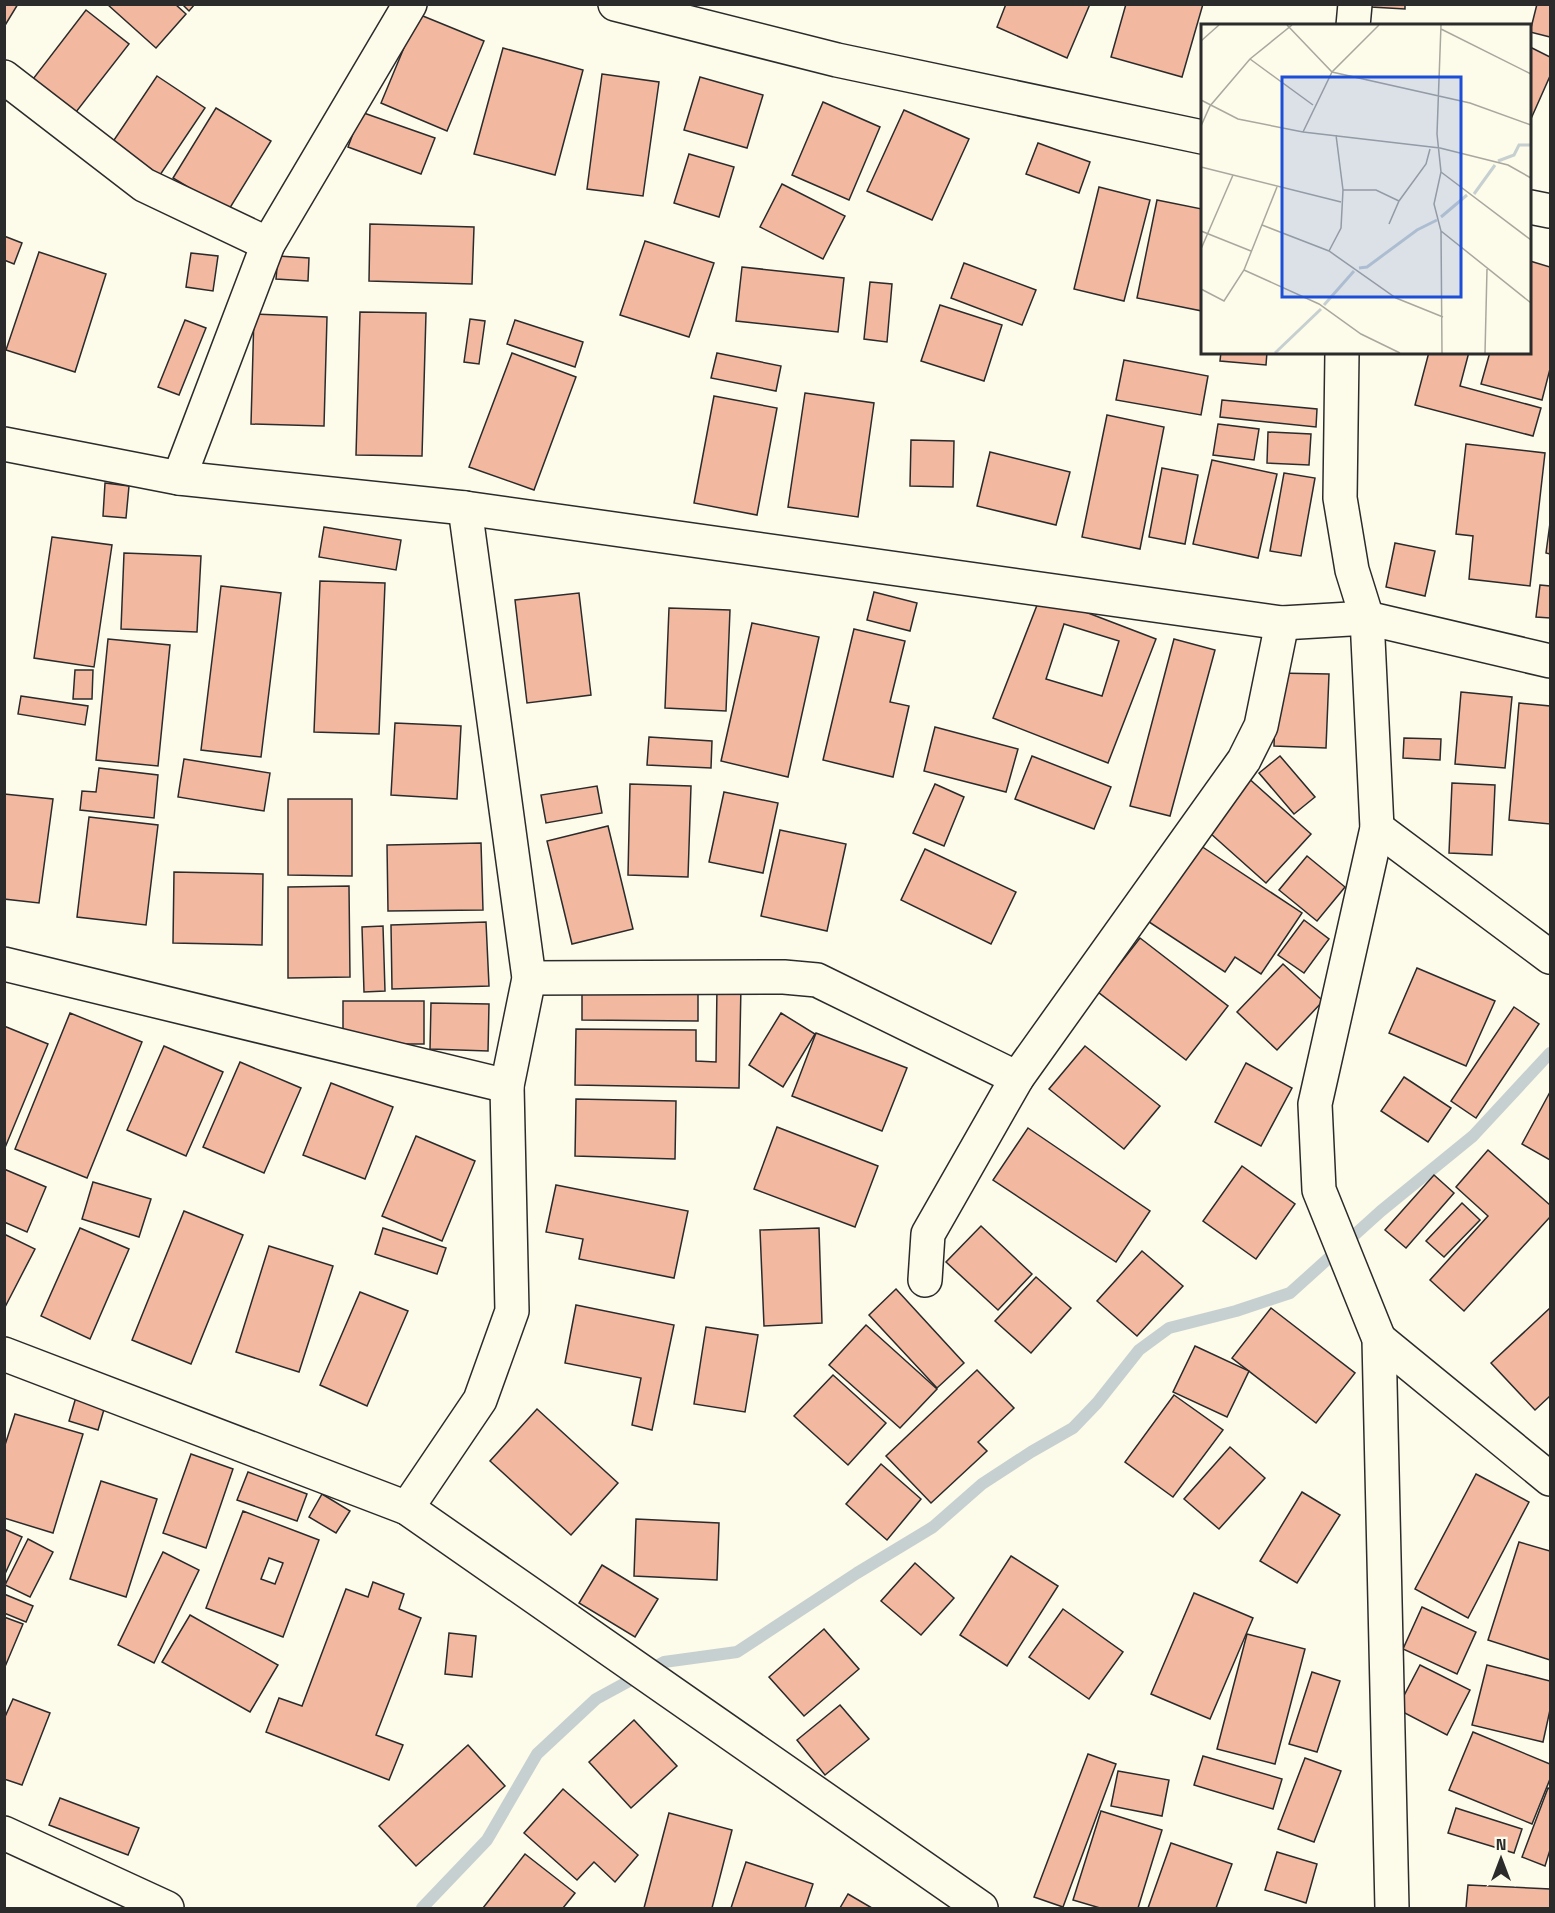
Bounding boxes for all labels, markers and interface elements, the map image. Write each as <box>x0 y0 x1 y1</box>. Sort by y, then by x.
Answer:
inset map <box>1201 24 1531 354</box>
north arrow <box>1471 1829 1531 1889</box>
text: N <box>1496 1834 1506 1855</box>

